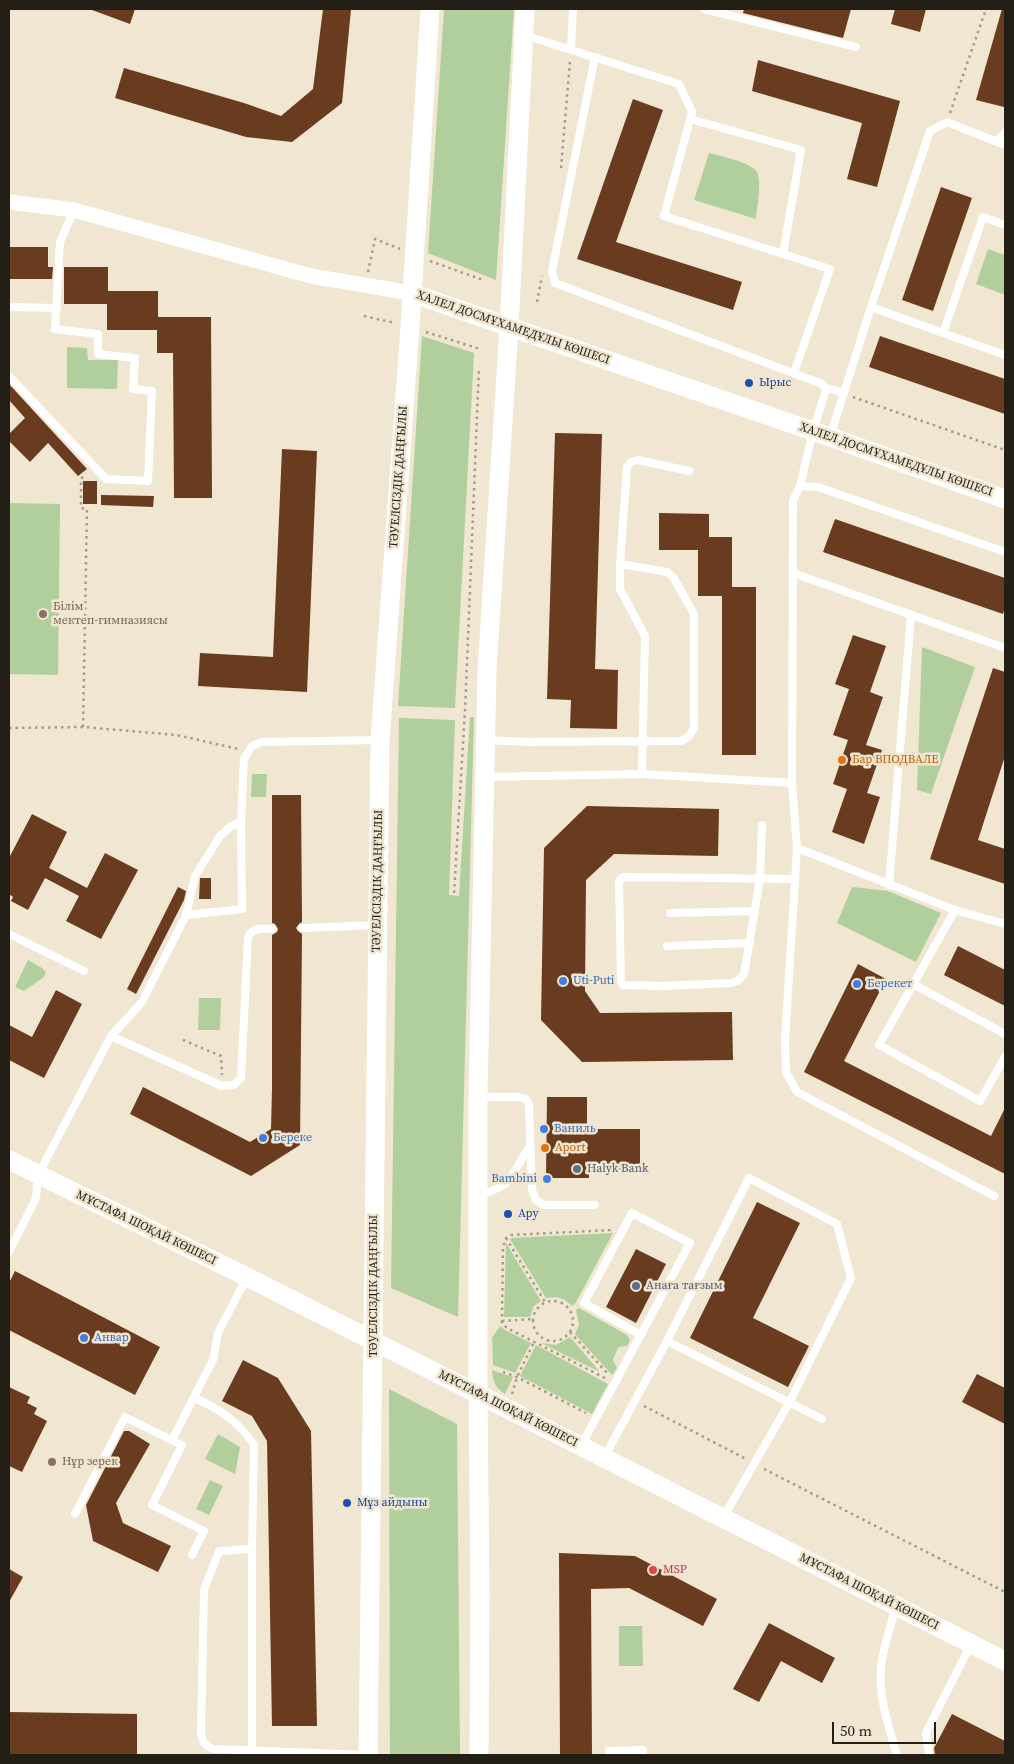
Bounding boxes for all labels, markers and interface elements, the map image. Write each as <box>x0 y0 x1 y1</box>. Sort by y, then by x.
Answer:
street label: ХАЛЕЛ ДОСМҰХАМЕДҰЛЫ КӨШЕСІ <box>415 288 611 368</box>
place label: Ырыс <box>759 376 791 390</box>
marker: Ырыс <box>743 377 755 389</box>
street label: ТӘУЕЛСІЗДІК ДАҢҒЫЛЫ <box>387 405 411 549</box>
street label: ХАЛЕЛ ДОСМҰХАМЕДҰЛЫ КӨШЕСІ <box>798 420 994 500</box>
place label: Білім мектеп-гимназиясы <box>53 600 168 628</box>
marker: Білім мектеп-гимназиясы <box>37 608 49 620</box>
place label: Бар ВПОДВАЛЕ <box>852 753 939 767</box>
marker: Бар ВПОДВАЛЕ <box>836 754 848 766</box>
street label: ТӘУЕЛСІЗДІК ДАҢҒЫЛЫ <box>370 810 386 952</box>
place label: Uti-Puti <box>573 974 614 988</box>
marker: Uti-Puti <box>557 975 569 987</box>
place label: Берекет <box>867 977 912 991</box>
marker: Берекет <box>851 978 863 990</box>
place label: Ваниль <box>554 1122 596 1136</box>
marker: Ваниль <box>538 1123 550 1135</box>
place label: Береке <box>273 1131 312 1145</box>
marker: Береке <box>257 1132 269 1144</box>
place label: Aport <box>555 1141 585 1155</box>
marker: Aport <box>539 1142 551 1154</box>
place label: Halyk Bank <box>587 1162 648 1176</box>
marker: Halyk Bank <box>571 1163 583 1175</box>
place label: Bambini <box>491 1172 537 1186</box>
marker: Bambini <box>541 1173 553 1185</box>
street label: МҰСТАФА ШОҚАЙ КӨШЕСІ <box>73 1188 219 1268</box>
place label: Ару <box>518 1207 539 1221</box>
marker: Ару <box>502 1208 514 1220</box>
street label: ТӘУЕЛСІЗДІК ДАҢҒЫЛЫ <box>367 1215 381 1357</box>
place label: Анаға тағзым <box>646 1279 723 1293</box>
marker: Анаға тағзым <box>630 1280 642 1292</box>
place label: Анвар <box>94 1331 129 1345</box>
marker: Анвар <box>78 1332 90 1344</box>
street label: МҰСТАФА ШОҚАЙ КӨШЕСІ <box>436 1368 580 1450</box>
place label: Нұр зерек <box>62 1455 118 1469</box>
marker: Нұр зерек <box>46 1456 58 1468</box>
place label: Мұз айдыны <box>357 1496 428 1510</box>
marker: Мұз айдыны <box>341 1497 353 1509</box>
street label: МҰСТАФА ШОҚАЙ КӨШЕСІ <box>797 1551 941 1633</box>
place label: MSP <box>663 1563 687 1577</box>
marker: MSP <box>647 1564 659 1576</box>
scale bar <box>834 1712 938 1744</box>
text: 50 m <box>840 1720 872 1741</box>

